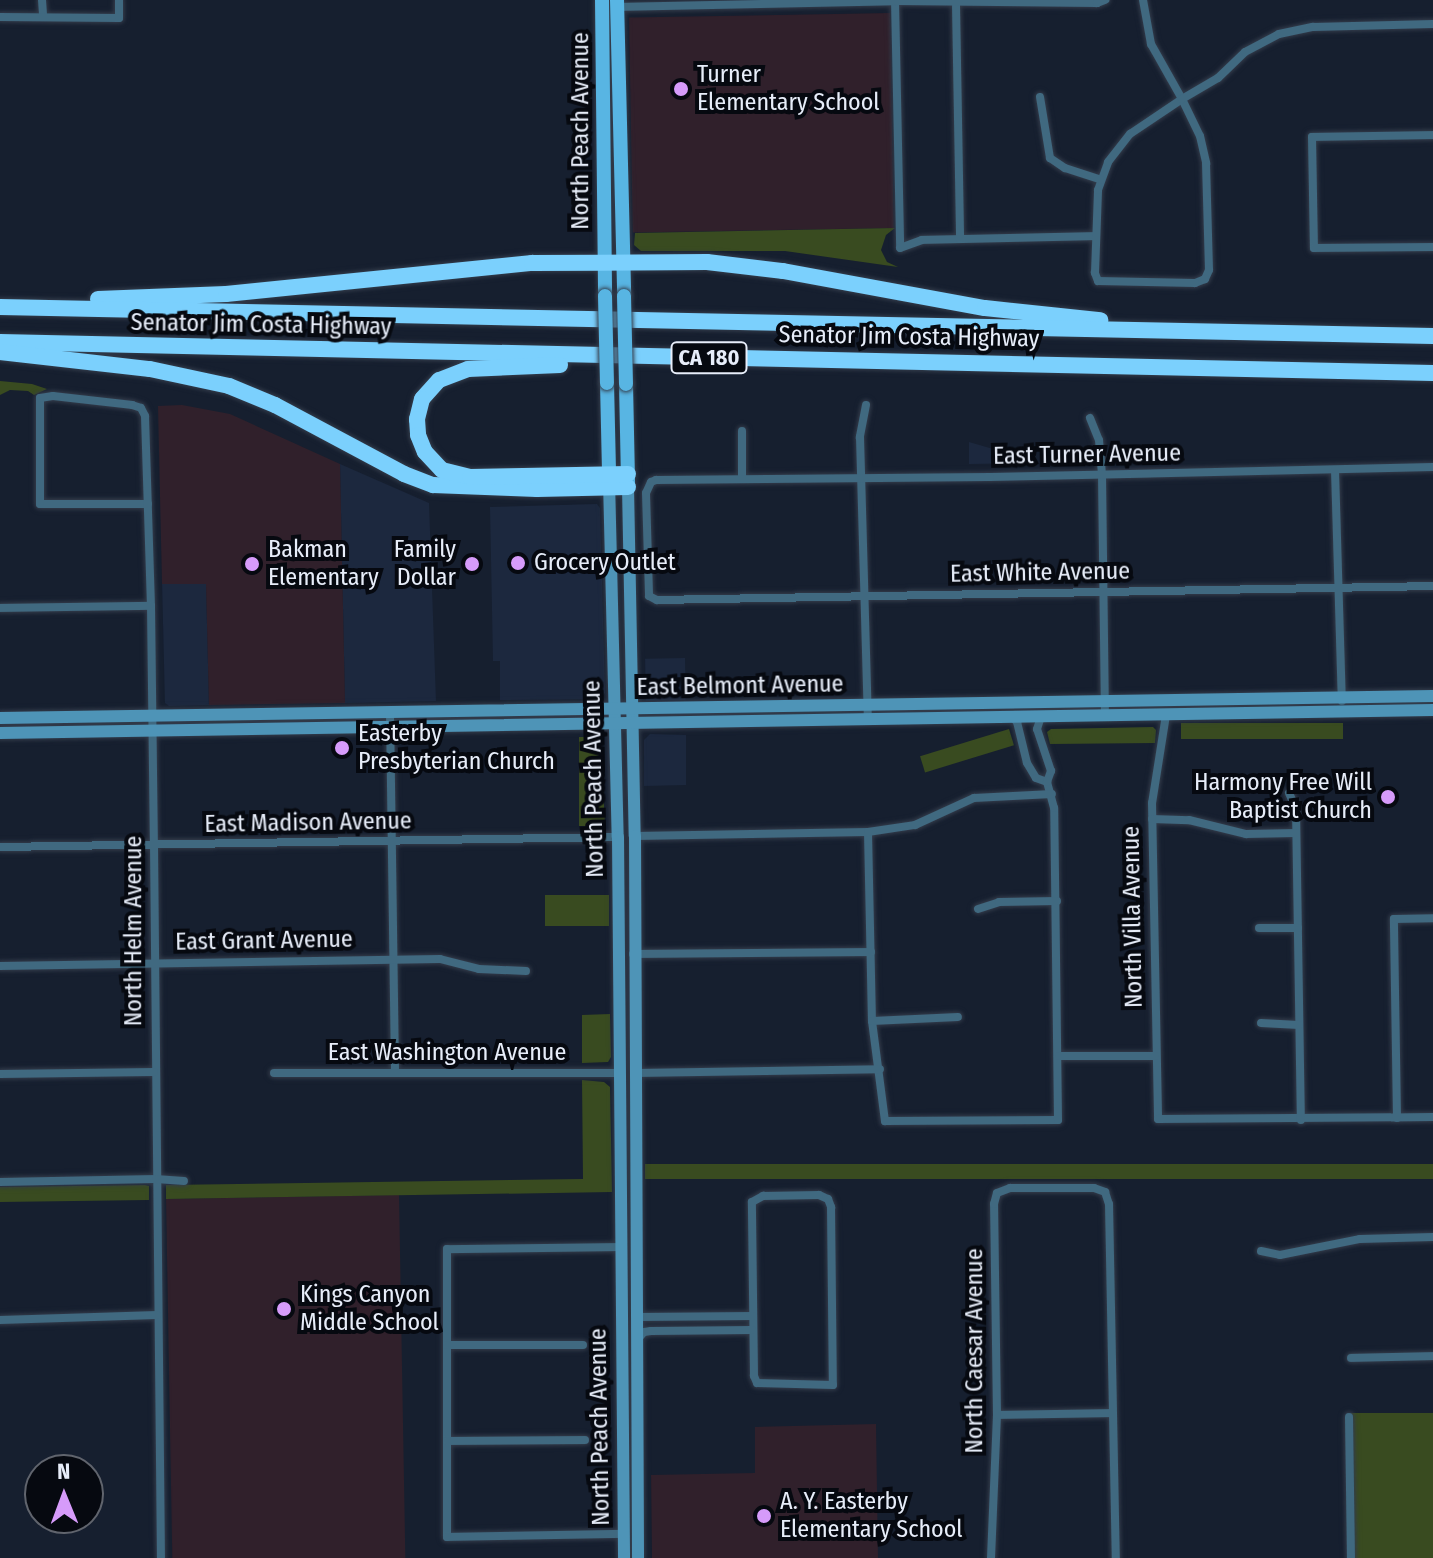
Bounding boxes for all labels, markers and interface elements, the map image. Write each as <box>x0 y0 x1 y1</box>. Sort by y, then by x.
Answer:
street label: North Peach Avenue <box>567 32 595 230</box>
place label: Turner Elementary School <box>697 61 880 117</box>
marker: Turner Elementary School <box>672 80 690 98</box>
street label: Senator Jim Costa Highway <box>130 308 392 342</box>
street label: Senator Jim Costa Highway <box>778 320 1040 354</box>
road number: CA 180 <box>669 340 749 376</box>
street label: East Turner Avenue <box>993 439 1181 471</box>
place label: Bakman Elementary <box>268 536 379 592</box>
place label: Family Dollar <box>394 536 456 592</box>
place label: Grocery Outlet <box>534 549 676 577</box>
marker: Grocery Outlet <box>509 554 527 572</box>
marker: Bakman Elementary <box>243 555 261 573</box>
marker: Family Dollar <box>463 555 481 573</box>
street label: East White Avenue <box>950 557 1130 589</box>
street label: East Belmont Avenue <box>636 670 844 702</box>
street label: North Peach Avenue <box>578 680 610 878</box>
place label: Easterby Presbyterian Church <box>358 720 555 776</box>
marker: Easterby Presbyterian Church <box>333 739 351 757</box>
place label: Harmony Free Will Baptist Church <box>1194 769 1372 825</box>
marker: Harmony Free Will Baptist Church <box>1379 788 1397 806</box>
street label: East Madison Avenue <box>204 807 412 839</box>
street label: North Villa Avenue <box>1117 826 1149 1008</box>
street label: North Helm Avenue <box>120 836 148 1026</box>
street label: East Grant Avenue <box>175 925 353 957</box>
street label: East Washington Avenue <box>328 1039 566 1067</box>
street label: North Caesar Avenue <box>961 1248 989 1454</box>
place label: Kings Canyon Middle School <box>300 1281 439 1337</box>
marker: Kings Canyon Middle School <box>275 1300 293 1318</box>
street label: North Peach Avenue <box>584 1328 616 1526</box>
north arrow <box>24 1454 104 1534</box>
text: N <box>57 1458 70 1485</box>
place label: A. Y. Easterby Elementary School <box>780 1488 963 1544</box>
marker: A. Y. Easterby Elementary School <box>755 1507 773 1525</box>

